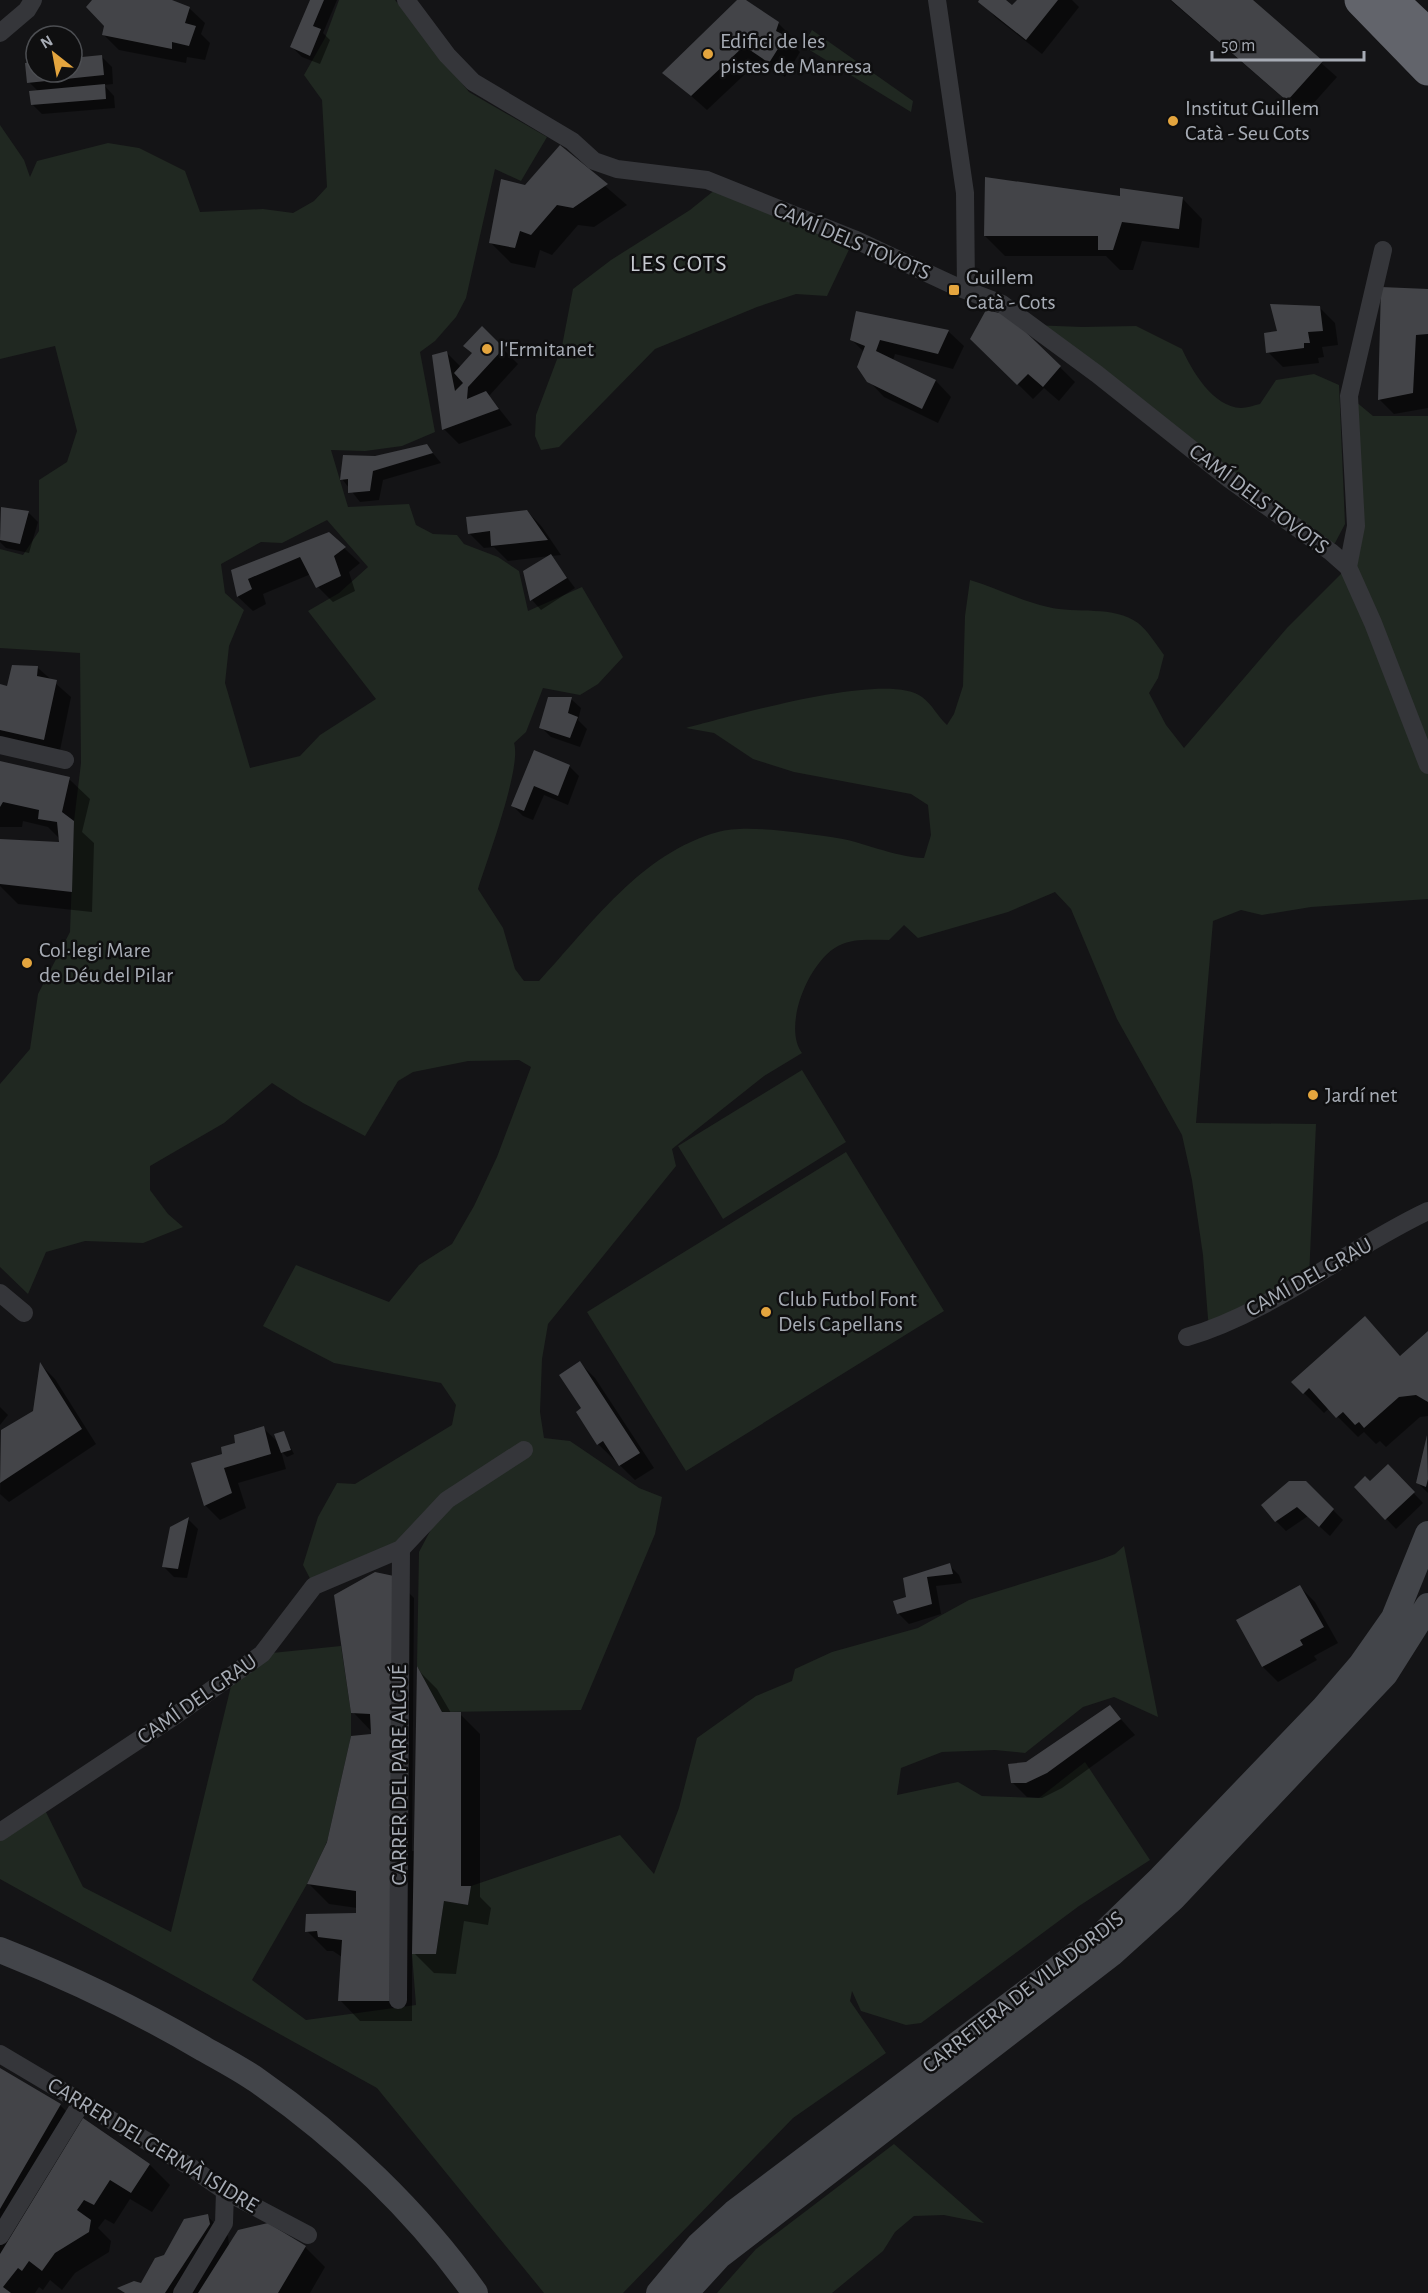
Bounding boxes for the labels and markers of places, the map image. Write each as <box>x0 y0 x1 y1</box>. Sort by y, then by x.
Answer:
place label: Edifici de les pistes de Manresa <box>720 30 872 77</box>
marker: Edifici de les pistes de Manresa <box>701 47 715 61</box>
place label: Institut Guillem Catà - Seu Cots <box>1185 97 1319 144</box>
marker: Institut Guillem Catà - Seu Cots <box>1166 114 1180 128</box>
place label: Guillem Catà - Cots <box>966 266 1056 313</box>
marker: Guillem Catà - Cots <box>947 283 961 297</box>
place label: l'Ermitanet <box>499 338 594 360</box>
marker: l'Ermitanet <box>480 342 494 356</box>
place label: Col·legi Mare de Déu del Pilar <box>39 939 173 986</box>
marker: Col·legi Mare de Déu del Pilar <box>20 956 34 970</box>
place label: Jardí net <box>1325 1084 1397 1106</box>
marker: Jardí net <box>1306 1088 1320 1102</box>
place label: Club Futbol Font Dels Capellans <box>778 1288 917 1335</box>
marker: Club Futbol Font Dels Capellans <box>759 1305 773 1319</box>

